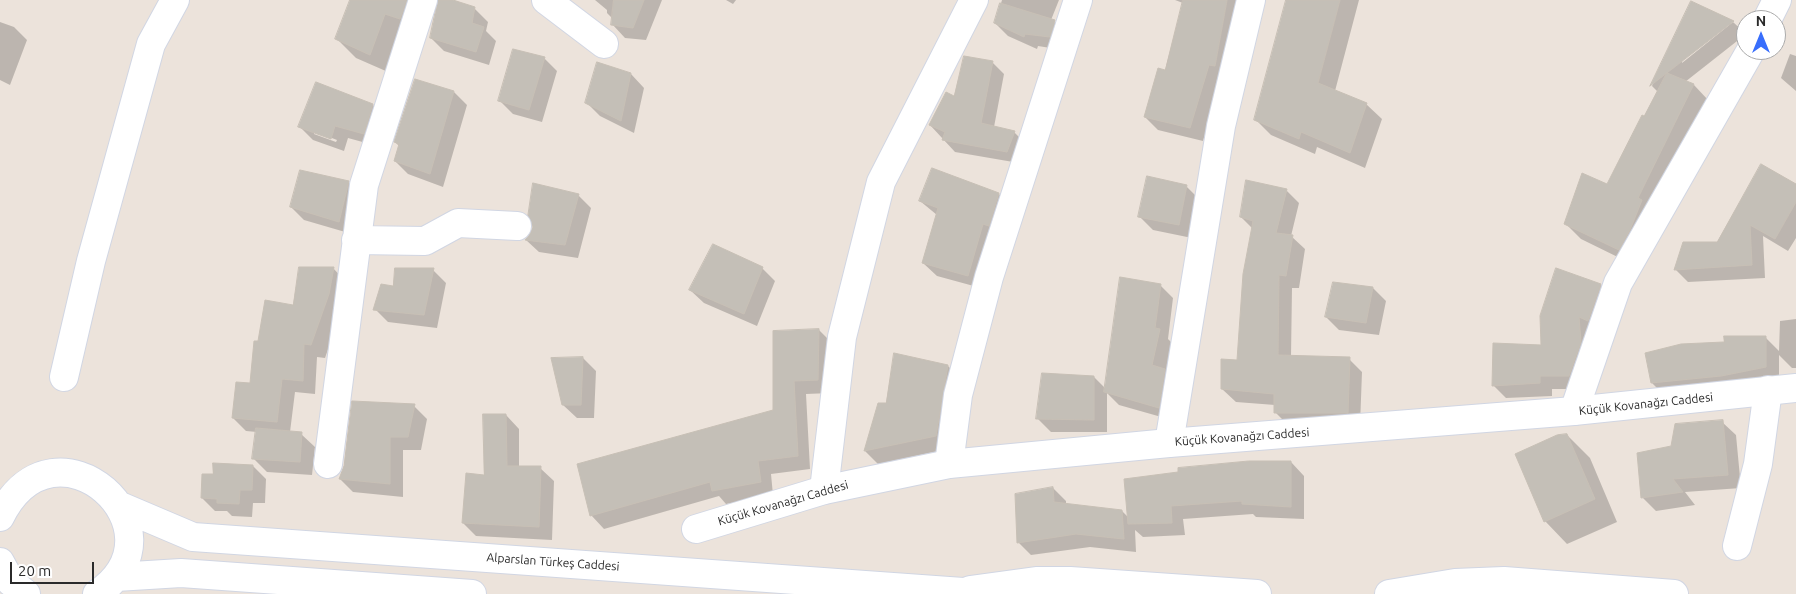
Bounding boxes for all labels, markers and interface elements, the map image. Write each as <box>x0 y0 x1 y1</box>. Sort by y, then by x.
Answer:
north arrow <box>1736 10 1786 60</box>
text: N <box>1756 13 1766 29</box>
street label: Küçük Kovanağzı Caddesi <box>1578 390 1714 418</box>
street label: Küçük Kovanağzı Caddesi <box>1174 425 1310 449</box>
street label: Küçük Kovanağzı Caddesi <box>716 477 850 529</box>
street label: Alparslan Türkeş Caddesi <box>486 550 620 574</box>
scale bar <box>12 552 96 584</box>
text: 20 m <box>18 562 51 579</box>

